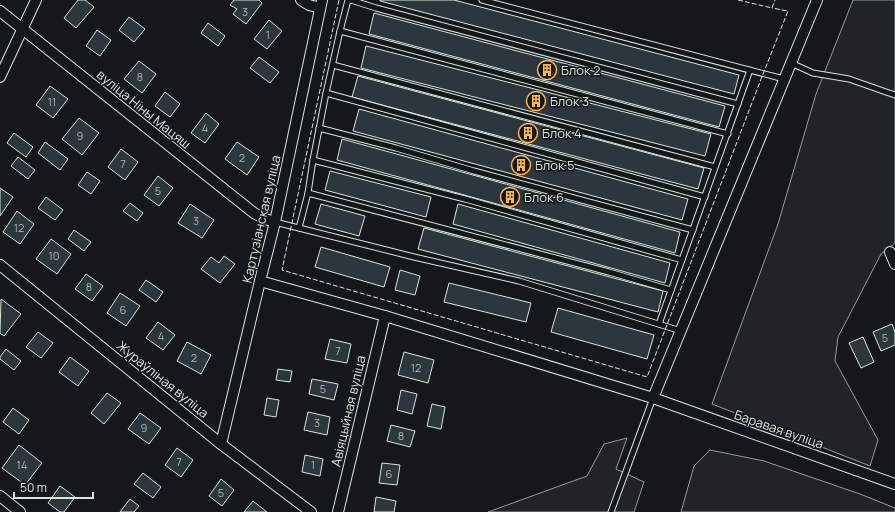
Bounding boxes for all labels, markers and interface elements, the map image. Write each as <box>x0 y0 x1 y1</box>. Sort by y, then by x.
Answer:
house number: 3 <box>242 4 248 19</box>
house number: 1 <box>266 27 270 42</box>
building icon: Блок 2 <box>536 59 558 81</box>
place label: Блок 2 <box>561 61 600 79</box>
street label: вуліца Ніны Мацяш <box>93 65 195 153</box>
house number: 8 <box>137 69 143 84</box>
building icon: Блок 3 <box>525 90 547 112</box>
place label: Блок 3 <box>550 92 589 110</box>
house number: 11 <box>48 94 56 109</box>
house number: 4 <box>202 120 208 135</box>
building icon: Блок 4 <box>517 122 539 144</box>
place label: Блок 4 <box>542 124 582 142</box>
house number: 9 <box>77 128 84 143</box>
house number: 2 <box>239 150 245 165</box>
street label: Картузіанская вуліца <box>238 153 284 285</box>
building icon: Блок 5 <box>510 154 532 176</box>
house number: 7 <box>120 156 126 171</box>
place label: Блок 5 <box>535 156 575 174</box>
house number: 5 <box>155 183 161 198</box>
building icon: Блок 6 <box>499 186 521 208</box>
place label: Блок 6 <box>524 188 564 206</box>
house number: 3 <box>193 213 199 228</box>
house number: 12 <box>14 220 24 235</box>
house number: 10 <box>48 248 60 263</box>
house number: 8 <box>86 279 92 294</box>
house number: 6 <box>120 302 127 317</box>
house number: 4 <box>158 328 164 343</box>
house number: 5 <box>882 330 888 345</box>
street label: Жураўліная вуліца <box>113 336 213 422</box>
house number: 7 <box>335 343 341 358</box>
house number: 2 <box>191 350 197 365</box>
street label: Авіяцыйная вуліца <box>326 354 370 468</box>
house number: 12 <box>411 360 421 375</box>
house number: 5 <box>320 381 326 396</box>
street label: Баравая вуліца <box>732 405 826 453</box>
house number: 3 <box>314 415 320 430</box>
house number: 9 <box>141 420 148 435</box>
house number: 8 <box>398 428 404 443</box>
house number: 7 <box>176 454 182 469</box>
house number: 14 <box>17 457 27 472</box>
house number: 1 <box>311 457 315 472</box>
house number: 6 <box>386 466 393 481</box>
scale bar <box>14 474 93 500</box>
text: 50 m <box>20 479 47 496</box>
house number: 5 <box>218 485 224 500</box>

